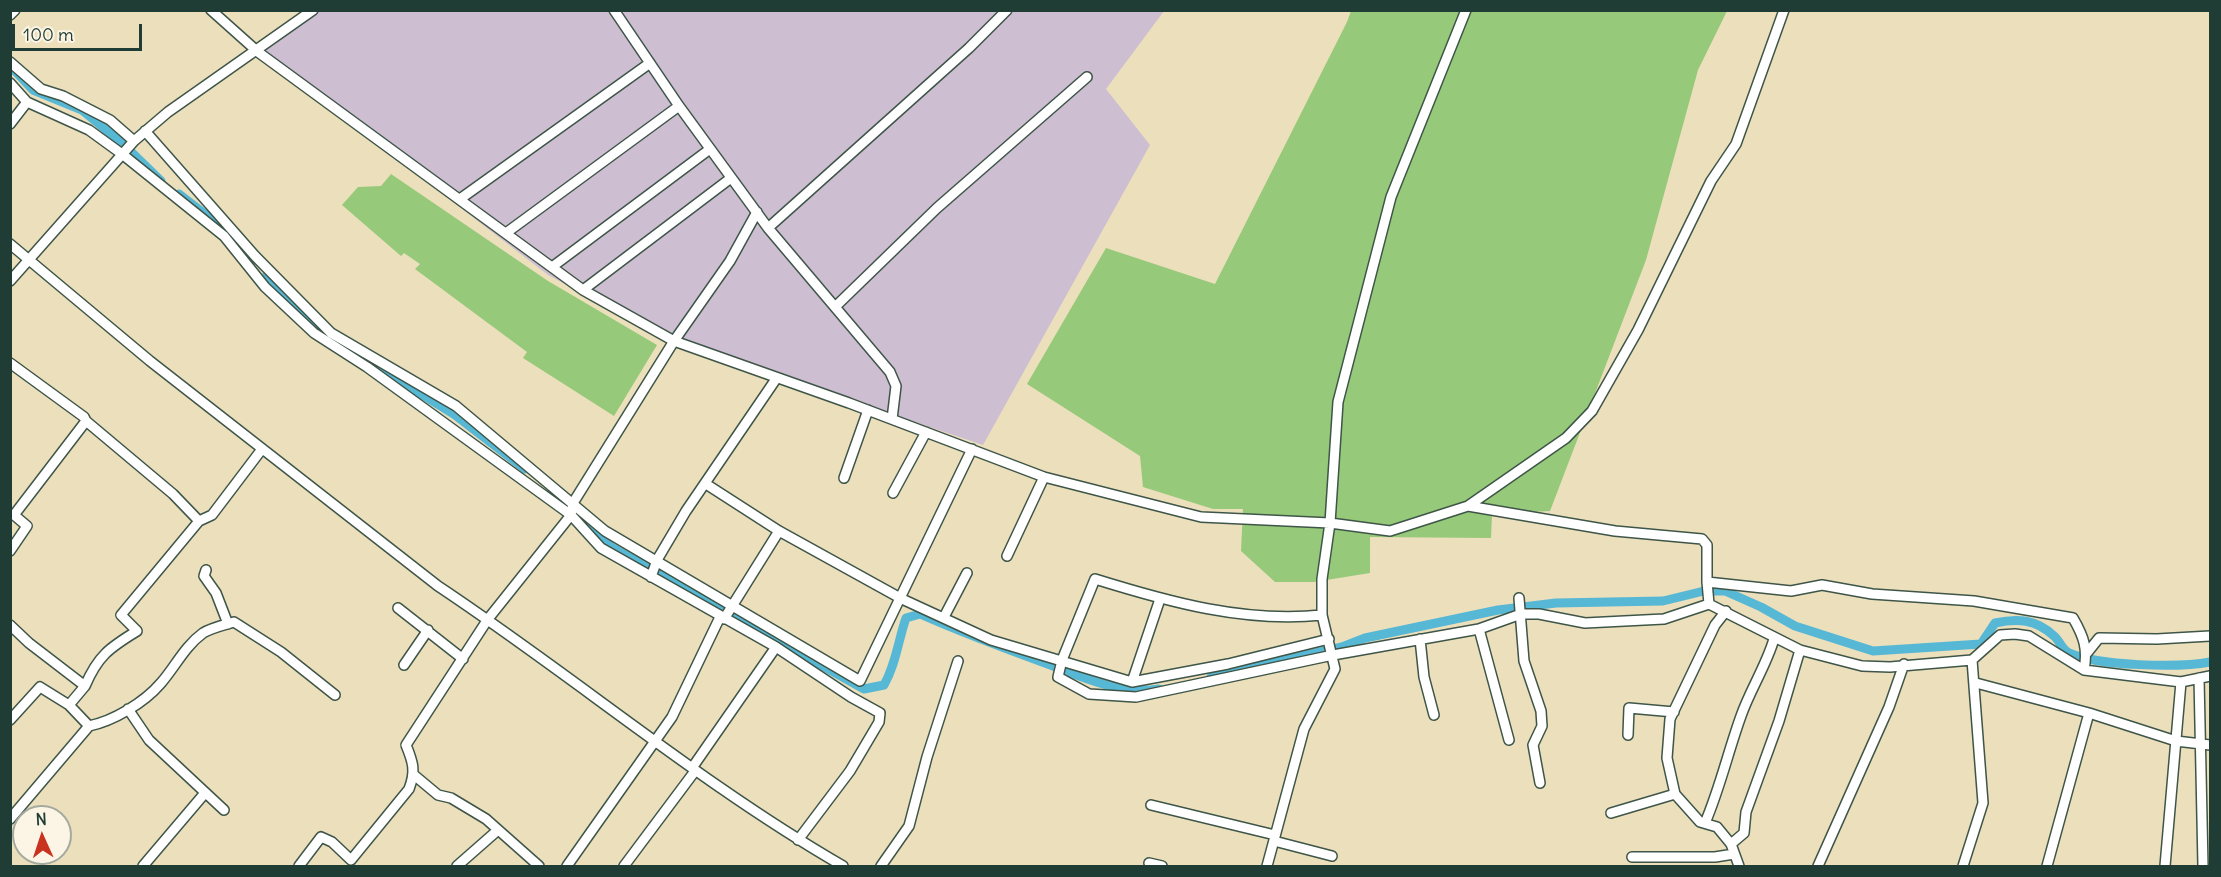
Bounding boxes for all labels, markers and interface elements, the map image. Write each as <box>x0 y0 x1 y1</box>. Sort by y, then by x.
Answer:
scale bar <box>15 12 146 50</box>
text: 100 m <box>23 23 74 46</box>
north arrow <box>12 805 72 865</box>
text: N <box>35 809 47 829</box>

